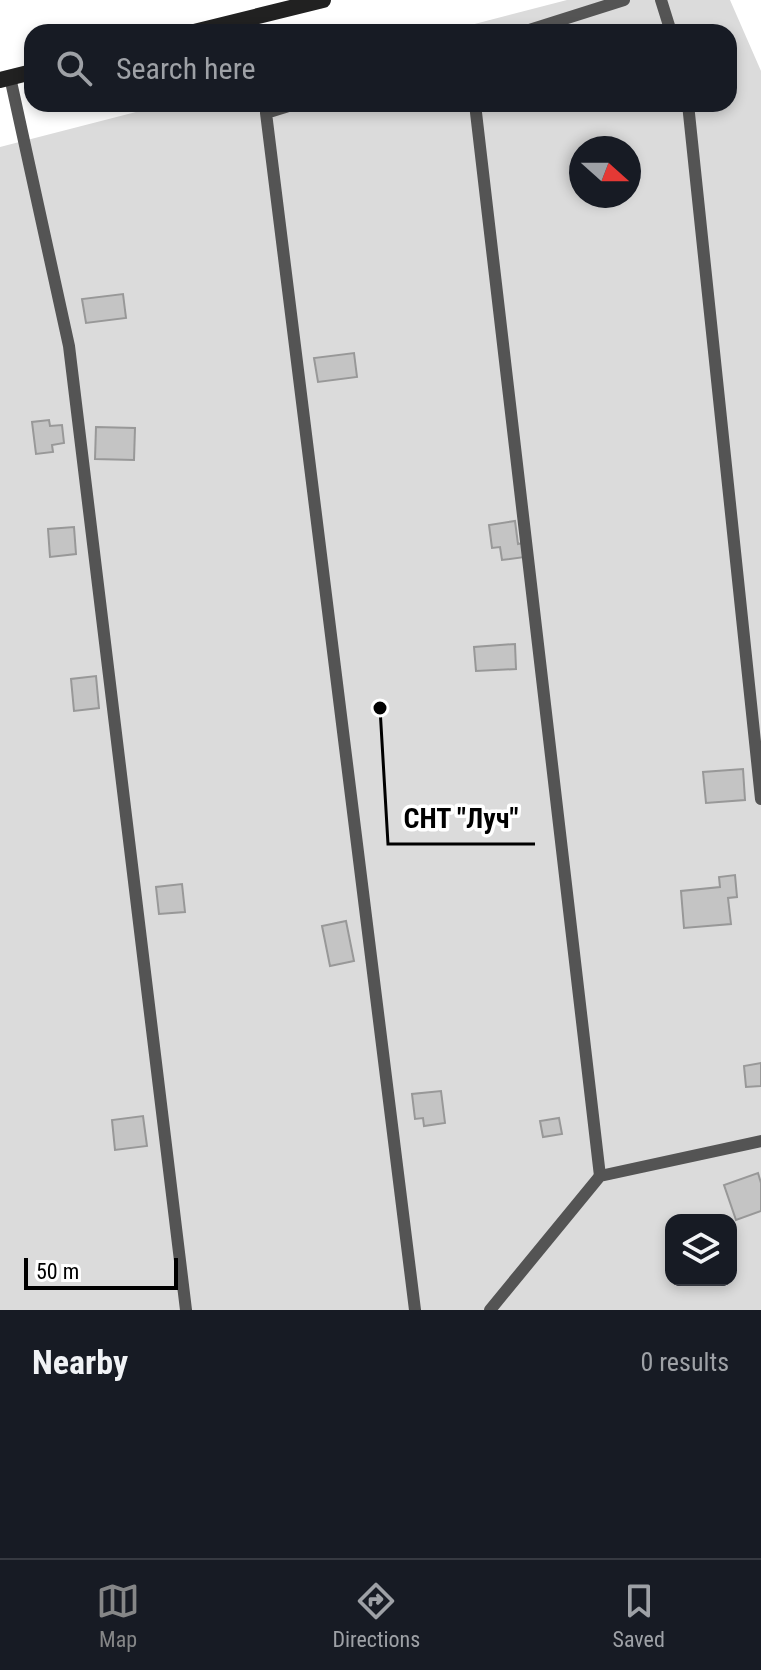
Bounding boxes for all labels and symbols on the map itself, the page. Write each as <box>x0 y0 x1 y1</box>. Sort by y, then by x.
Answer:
north arrow <box>569 136 641 208</box>
callout: СНТ "Луч" <box>388 792 535 844</box>
text: СНТ "Луч" <box>404 802 518 835</box>
scale bar <box>24 1254 178 1290</box>

